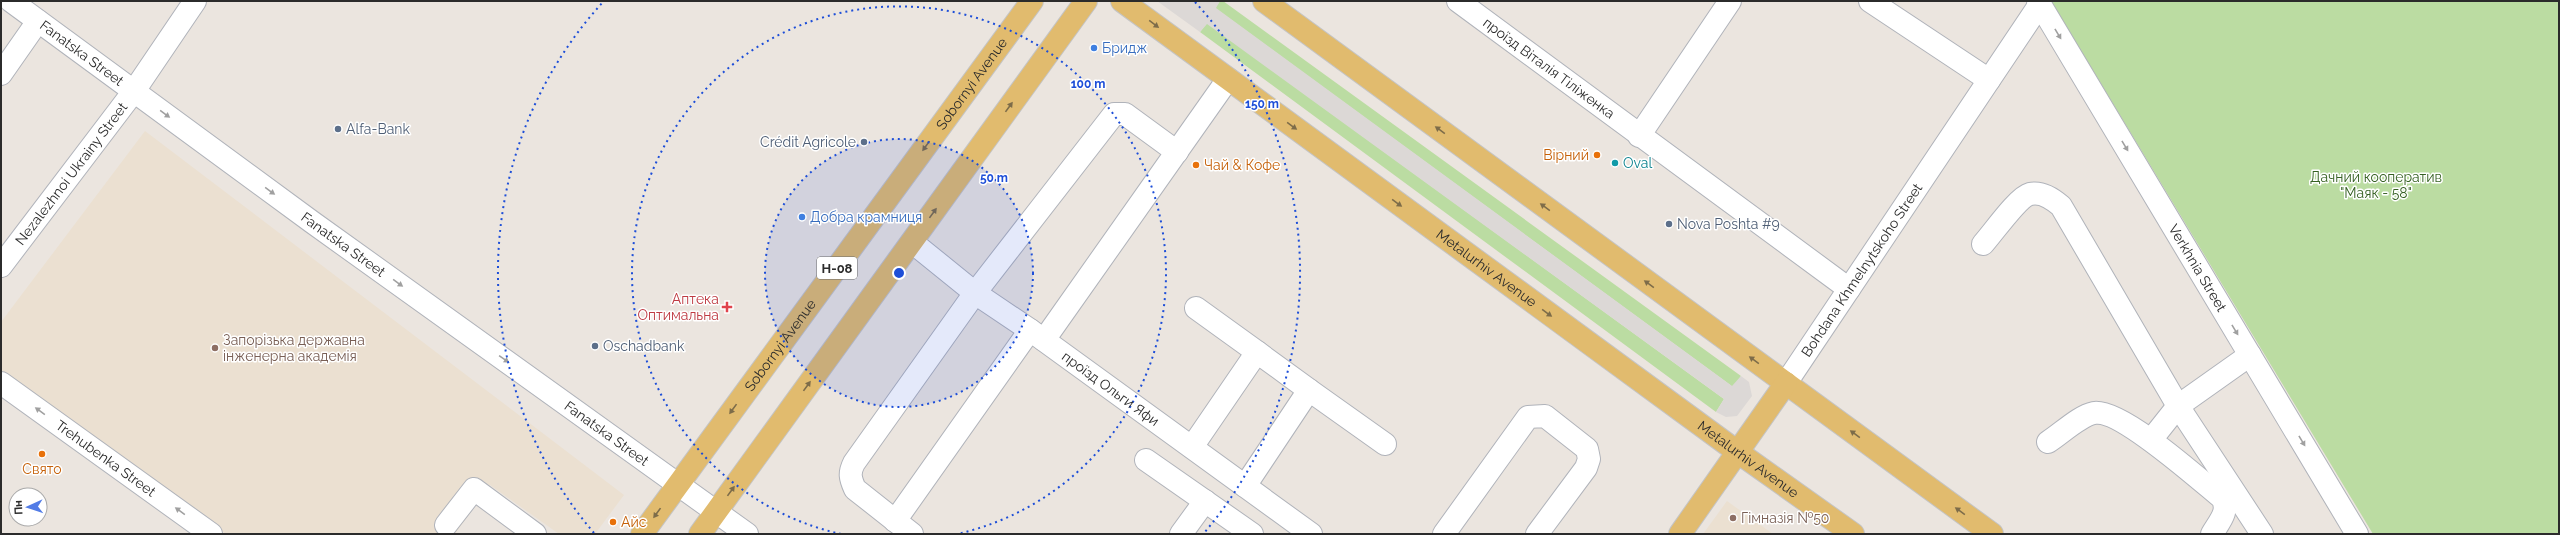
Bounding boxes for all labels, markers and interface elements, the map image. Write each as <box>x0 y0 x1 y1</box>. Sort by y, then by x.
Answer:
street label: проїзд Віталія Тіліженка <box>1480 14 1618 122</box>
street label: Fanatska Street <box>37 17 127 89</box>
one-way arrow <box>1148 20 1159 28</box>
one-way arrow <box>2055 28 2062 40</box>
street label: Sobornyi Avenue <box>933 35 1010 133</box>
place label: Бридж <box>1102 40 1147 56</box>
marker: Бридж <box>1089 43 1099 53</box>
text: 100 m <box>1071 77 1105 91</box>
text: 150 m <box>1245 97 1279 111</box>
street label: Nezalezhnoi Ukrainy Street <box>12 99 131 248</box>
one-way arrow <box>1005 102 1013 113</box>
one-way arrow <box>160 110 171 118</box>
place label: Alfa-Bank <box>346 121 411 137</box>
one-way arrow <box>1287 122 1298 130</box>
marker: Alfa-Bank <box>333 124 343 134</box>
one-way arrow <box>1434 126 1445 134</box>
place label: Crédit Agricole <box>760 134 856 150</box>
marker: Crédit Agricole <box>859 137 869 147</box>
one-way arrow <box>922 140 931 151</box>
one-way arrow <box>2121 141 2129 151</box>
place label: Вірний <box>1543 147 1589 163</box>
marker: Вірний <box>1592 150 1602 160</box>
place label: Oval <box>1623 155 1652 171</box>
place label: Чай & Кофе <box>1204 157 1280 173</box>
marker: Oval <box>1610 158 1620 168</box>
marker: Чай & Кофе <box>1191 160 1201 170</box>
park label: Дачний кооператив "Маяк - 58" <box>2310 169 2442 201</box>
text: 50 m <box>980 171 1008 185</box>
street label: Bohdana Khmelnytskoho Street <box>1798 180 1926 360</box>
one-way arrow <box>265 187 275 195</box>
one-way arrow <box>1392 199 1403 207</box>
one-way arrow <box>1539 202 1550 211</box>
one-way arrow <box>929 208 937 218</box>
street label: Fanatska Street <box>298 209 389 280</box>
place label: Добра крамниця <box>810 209 922 225</box>
marker: Добра крамниця <box>797 212 807 222</box>
place label: Nova Poshta #9 <box>1677 216 1780 232</box>
marker: Nova Poshta #9 <box>1664 219 1674 229</box>
street label: Verkhnia Street <box>2166 221 2230 315</box>
street label: Metalurhiv Avenue <box>1433 226 1540 310</box>
road number: Н-08 <box>817 257 857 279</box>
centre of rings <box>892 266 906 280</box>
one-way arrow <box>393 279 404 288</box>
one-way arrow <box>1644 279 1655 288</box>
place label: Аптека Оптимальна <box>638 291 719 323</box>
street label: Sobornyi Avenue <box>741 296 819 394</box>
marker: Аптека Оптимальна <box>722 302 732 312</box>
one-way arrow <box>1542 308 1553 317</box>
one-way arrow <box>2231 325 2239 335</box>
place label: Запорізька державна інженерна академія <box>223 332 365 364</box>
place label: Oschadbank <box>603 338 685 354</box>
marker: Oschadbank <box>590 341 600 351</box>
marker: Запорізька державна інженерна академія <box>210 343 220 353</box>
street label: проїзд Ольги Яфи <box>1059 348 1162 429</box>
one-way arrow <box>499 355 509 363</box>
one-way arrow <box>1749 356 1760 365</box>
one-way arrow <box>803 381 811 391</box>
street label: Fanatska Street <box>561 398 652 469</box>
one-way arrow <box>729 403 738 414</box>
one-way arrow <box>35 407 45 415</box>
street label: Trehubenka Street <box>53 417 159 500</box>
street label: Metalurhiv Avenue <box>1695 418 1802 501</box>
one-way arrow <box>1850 430 1861 438</box>
one-way arrow <box>2298 435 2305 447</box>
marker: Свято <box>37 449 47 459</box>
place label: Свято <box>22 461 62 477</box>
one-way arrow <box>727 486 735 496</box>
north arrow <box>8 487 48 527</box>
text: Пн <box>12 500 25 515</box>
one-way arrow <box>174 507 185 515</box>
one-way arrow <box>1955 507 1966 515</box>
one-way arrow <box>653 508 661 519</box>
place label: Гімназія №50 <box>1741 510 1829 526</box>
marker: Гімназія №50 <box>1728 513 1738 523</box>
place label: Айс <box>621 514 647 530</box>
marker: Айс <box>608 517 618 527</box>

